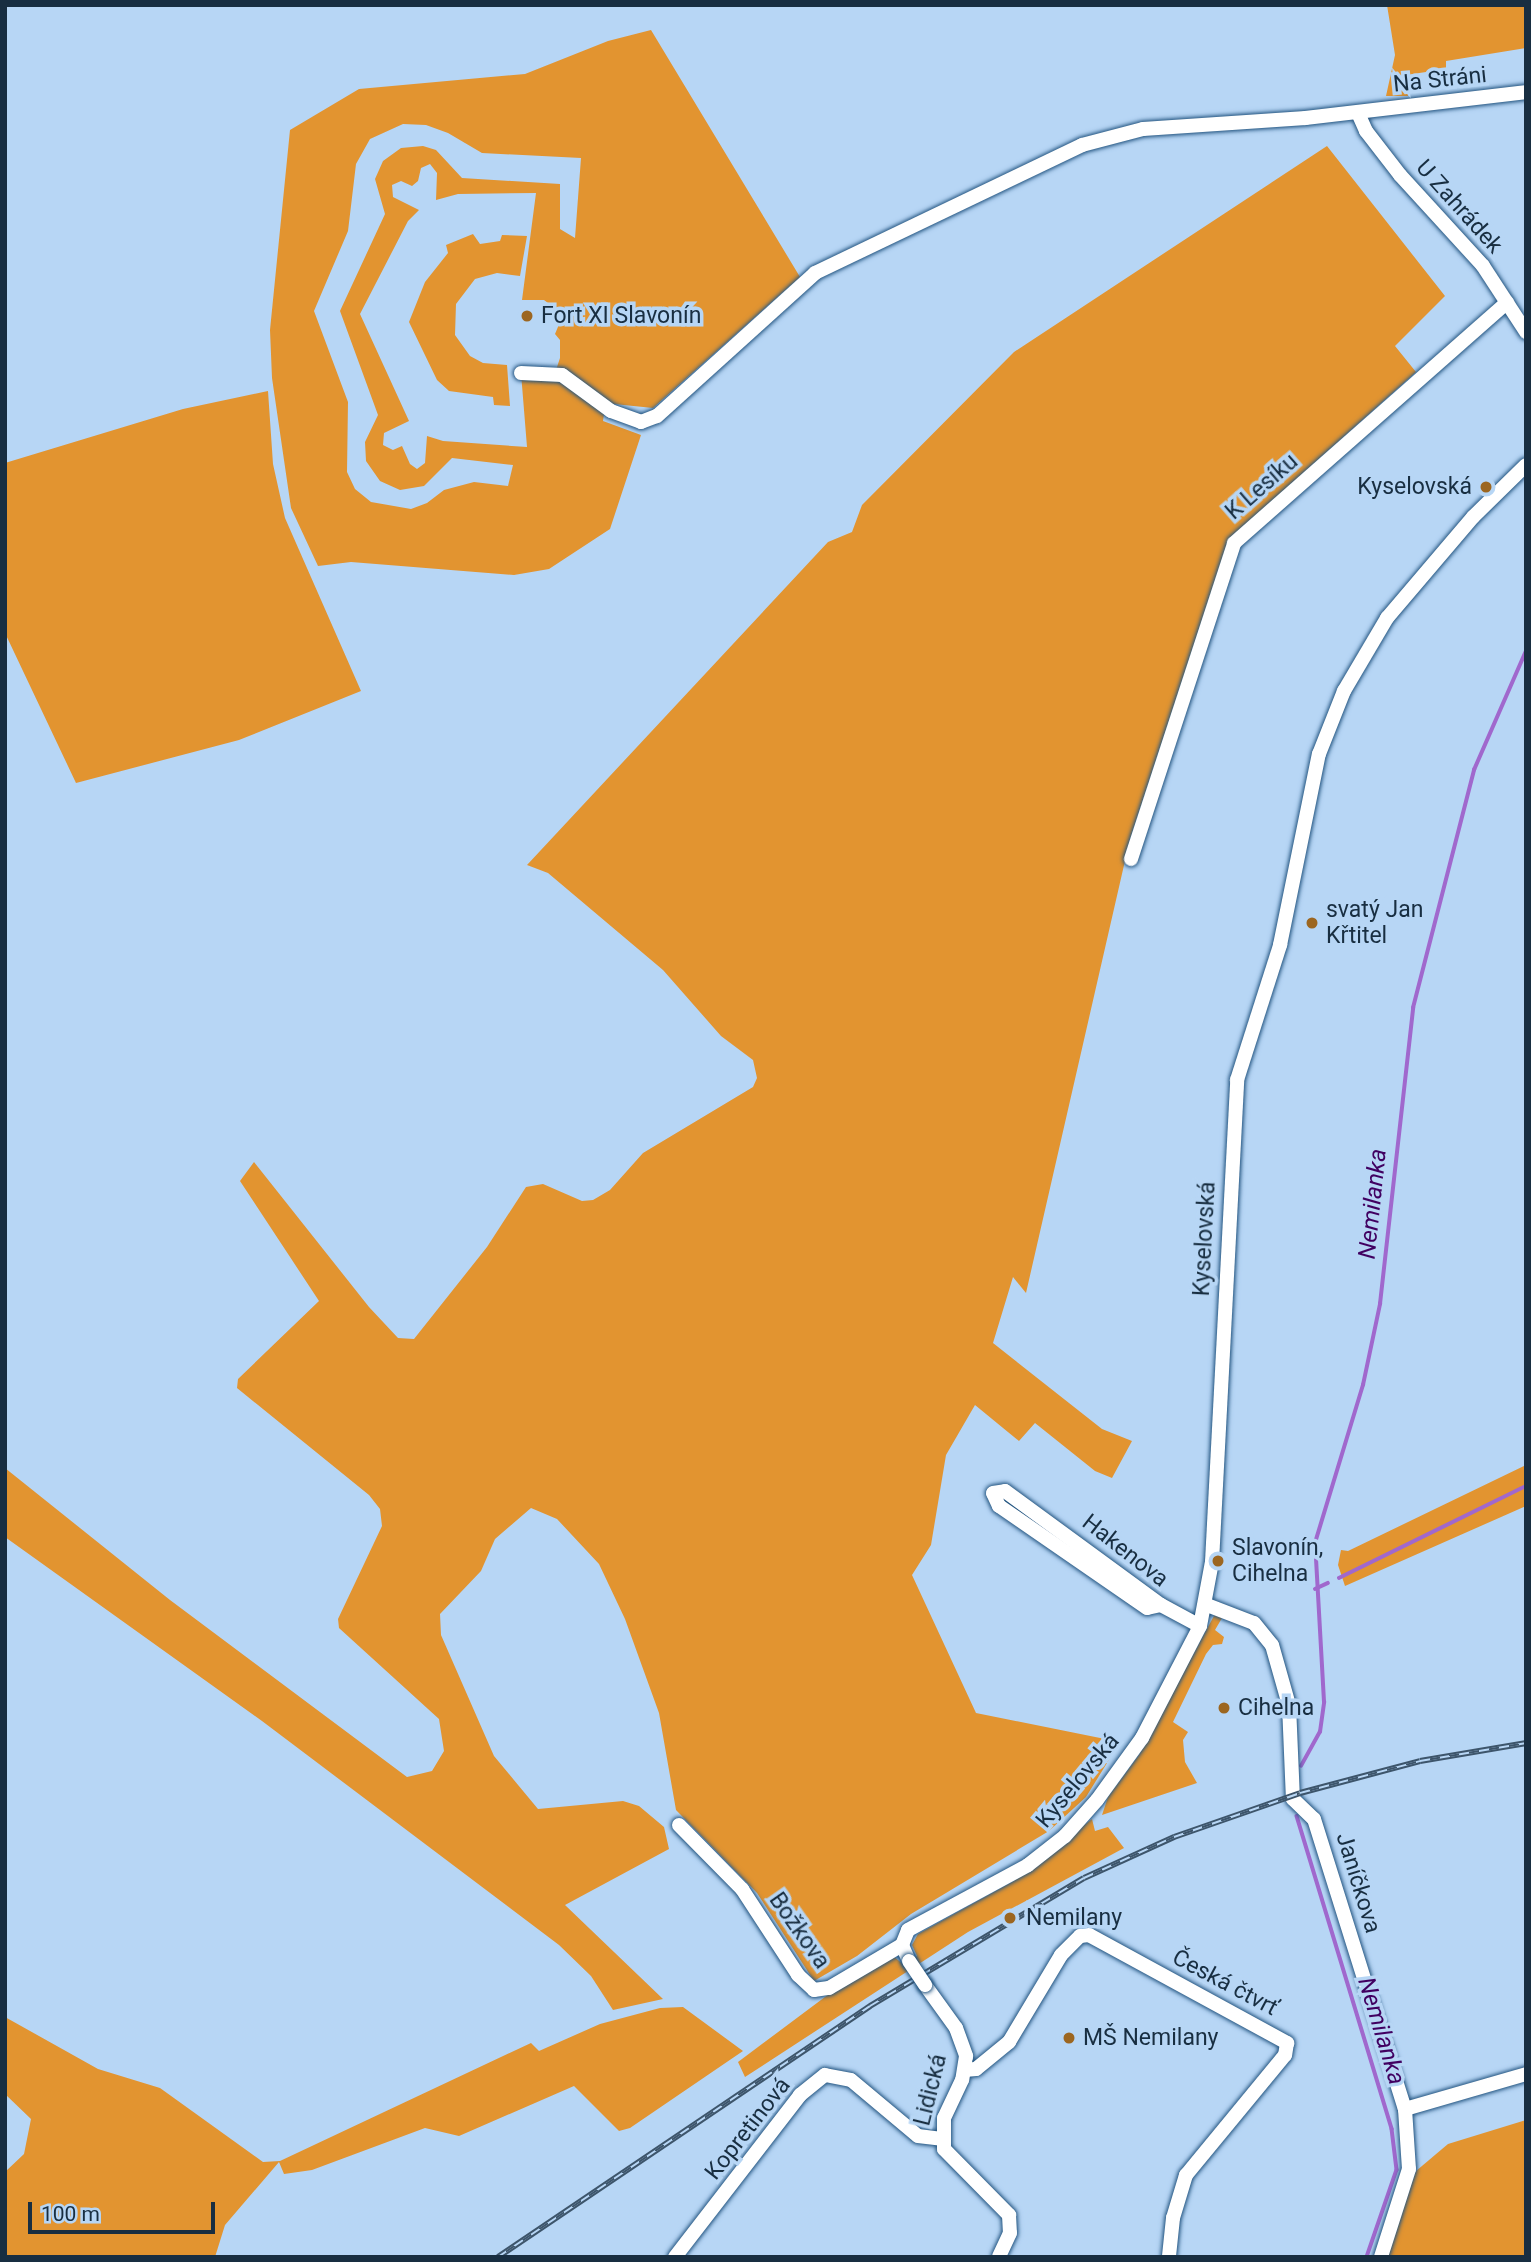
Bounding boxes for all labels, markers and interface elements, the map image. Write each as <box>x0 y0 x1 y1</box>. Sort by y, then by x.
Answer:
street label: Na Stráni <box>1392 61 1488 99</box>
street label: U Zahrádek <box>1410 155 1508 259</box>
place label: Fort XI Slavonín <box>541 302 701 330</box>
marker: Fort XI Slavonín <box>519 308 535 324</box>
street label: K Lesíku <box>1220 448 1304 526</box>
place label: Kyselovská <box>1357 473 1472 501</box>
marker: Kyselovská <box>1478 479 1494 495</box>
place label: svatý Jan Křtitel <box>1326 896 1423 950</box>
marker: svatý Jan Křtitel <box>1304 915 1320 931</box>
water label: Nemilanka <box>1353 1147 1393 1261</box>
street label: Kyselovská <box>1188 1181 1222 1297</box>
street label: Hakenova <box>1076 1509 1174 1593</box>
place label: Slavonín, Cihelna <box>1232 1534 1323 1588</box>
marker: Slavonín, Cihelna <box>1210 1553 1226 1569</box>
place label: Cihelna <box>1238 1694 1314 1722</box>
marker: Cihelna <box>1216 1700 1232 1716</box>
street label: Kyselovská <box>1031 1728 1125 1834</box>
street label: Janíčkova <box>1330 1829 1386 1937</box>
street label: Božkova <box>763 1888 835 1974</box>
place label: Nemilany <box>1026 1904 1122 1932</box>
marker: Nemilany <box>1000 1908 1020 1928</box>
street label: Česká čtvrť <box>1168 1944 1282 2022</box>
water label: Nemilanka <box>1351 1974 1411 2088</box>
place label: MŠ Nemilany <box>1083 2024 1218 2052</box>
marker: MŠ Nemilany <box>1061 2030 1077 2046</box>
street label: Lidická <box>909 2051 953 2129</box>
street label: Kopretinová <box>700 2072 796 2186</box>
scale bar <box>32 2188 219 2232</box>
text: 100 m <box>41 2202 100 2226</box>

